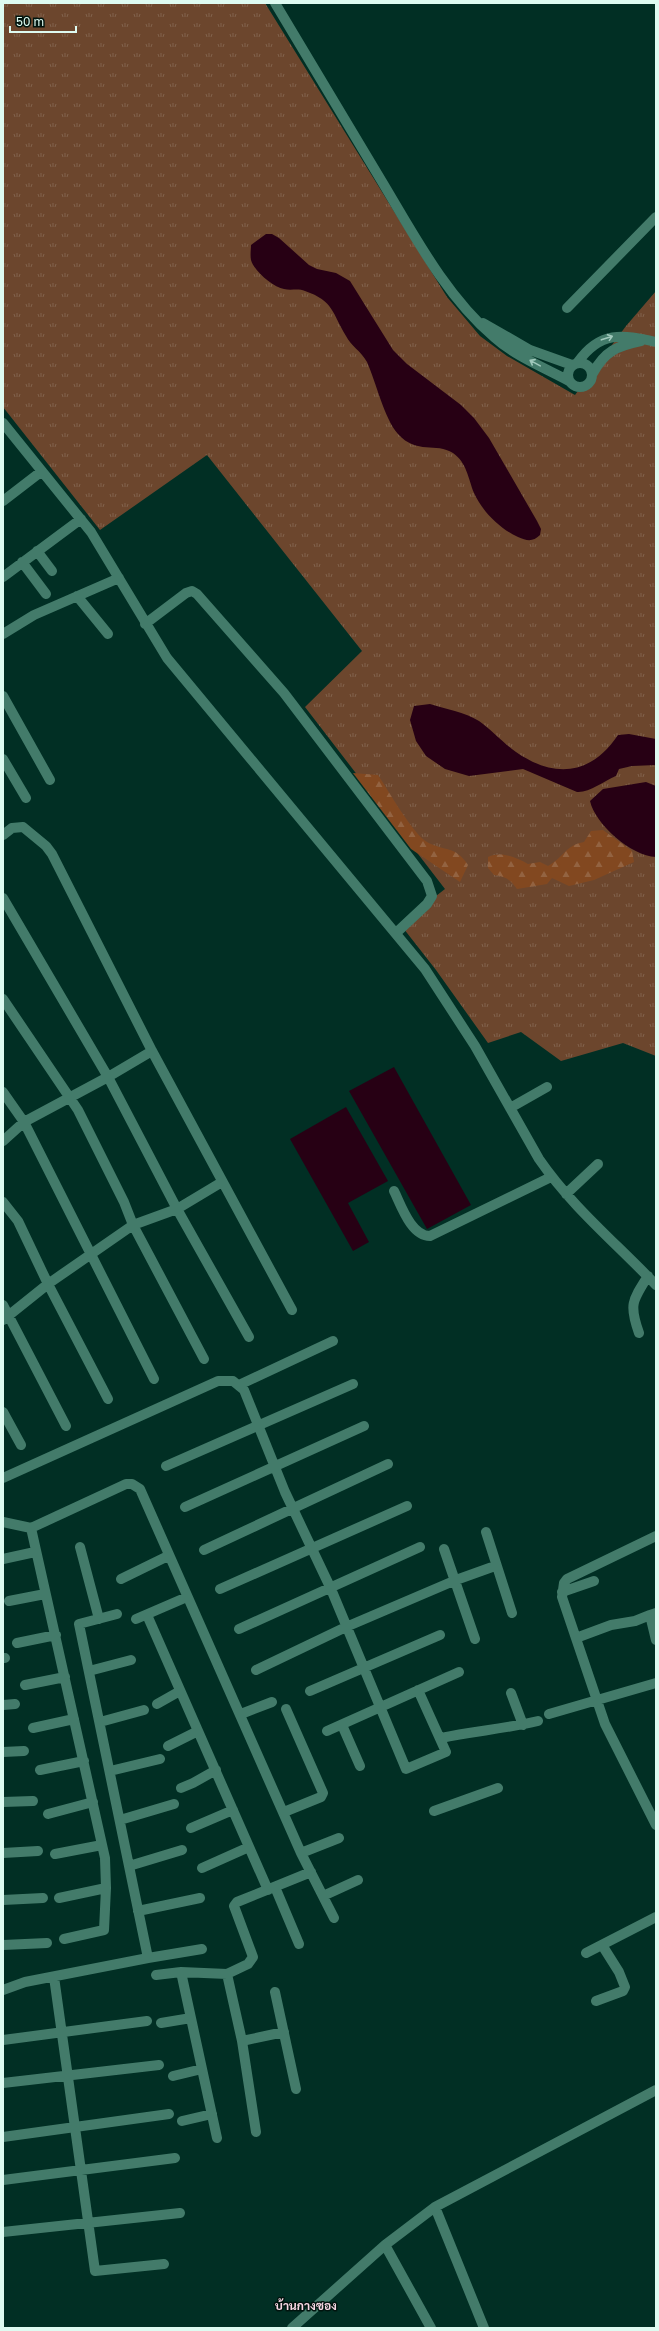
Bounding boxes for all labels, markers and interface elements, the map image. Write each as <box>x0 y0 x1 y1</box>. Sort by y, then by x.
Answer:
scale bar <box>10 8 76 34</box>
text: 50 m <box>16 14 44 29</box>
one-way arrow <box>601 334 614 341</box>
one-way arrow <box>529 358 541 366</box>
district label: บ้านกางซอง <box>275 2298 337 2313</box>

